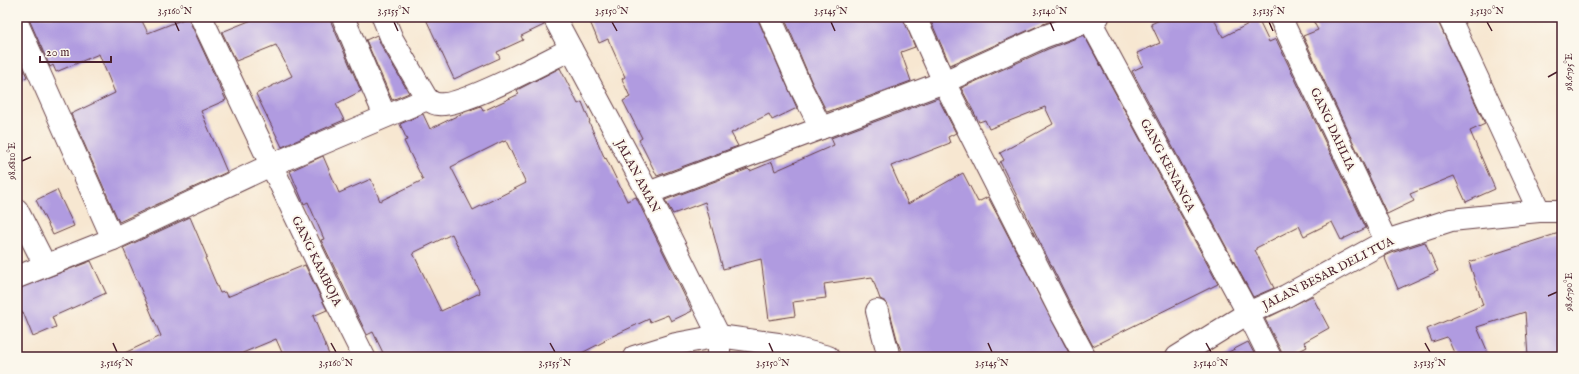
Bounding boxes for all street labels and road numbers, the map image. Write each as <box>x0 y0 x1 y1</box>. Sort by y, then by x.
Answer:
street label: GANG DAHLIA <box>1307 85 1359 174</box>
street label: GANG KENANGA <box>1137 116 1199 215</box>
street label: JALAN AMAN <box>610 136 663 216</box>
street label: GANG KAMBOJA <box>287 214 345 310</box>
street label: JALAN BESAR DELI TUA <box>1258 233 1398 315</box>

